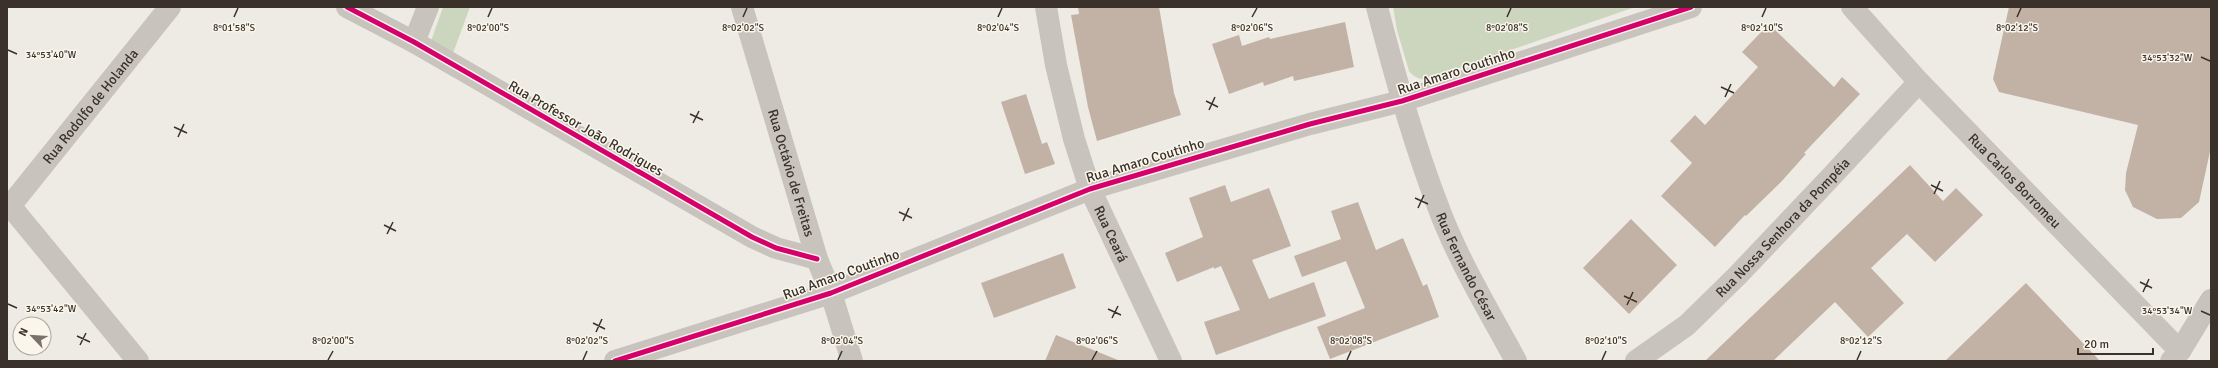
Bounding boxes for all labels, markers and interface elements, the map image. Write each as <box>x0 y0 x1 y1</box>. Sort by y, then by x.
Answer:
text: 8°01'58"S <box>213 22 256 34</box>
text: 8°02'00"S <box>467 22 510 34</box>
text: 8°02'02"S <box>722 22 765 34</box>
text: 8°02'04"S <box>977 22 1020 34</box>
text: 8°02'06"S <box>1231 22 1274 34</box>
text: 8°02'08"S <box>1486 22 1529 34</box>
text: 8°02'10"S <box>1741 22 1784 34</box>
text: 8°02'12"S <box>1996 22 2039 34</box>
street label: Rua Amaro Coutinho <box>1395 44 1517 99</box>
street label: Rua Rodolfo de Holanda <box>39 46 142 168</box>
text: 34°53'40"W <box>26 49 77 61</box>
text: 34°53'32"W <box>2142 52 2193 64</box>
street label: Rua Professor João Rodrigues <box>505 77 666 180</box>
street label: Rua Octávio de Freitas <box>764 107 818 239</box>
street label: Rua Carlos Borromeu <box>1964 130 2064 232</box>
street label: Rua Amaro Coutinho <box>1084 134 1206 187</box>
street label: Rua Nossa Senhora da Pompéia <box>1712 154 1854 301</box>
street label: Rua Ceará <box>1090 203 1131 265</box>
street label: Rua Fernando César <box>1432 210 1501 325</box>
street label: Rua Amaro Coutinho <box>781 246 902 303</box>
text: 34°53'42"W <box>26 303 77 315</box>
text: 34°53'34"W <box>2142 305 2193 317</box>
north arrow <box>12 316 52 356</box>
text: N <box>16 326 31 338</box>
scale bar <box>2078 330 2153 356</box>
text: 8°02'00"S <box>312 335 355 347</box>
text: 8°02'02"S <box>566 335 609 347</box>
text: 8°02'04"S <box>821 335 864 347</box>
text: 8°02'06"S <box>1076 335 1119 347</box>
text: 8°02'08"S <box>1330 335 1373 347</box>
text: 8°02'10"S <box>1585 335 1628 347</box>
text: 8°02'12"S <box>1840 335 1883 347</box>
text: 20 m <box>2084 337 2109 352</box>

